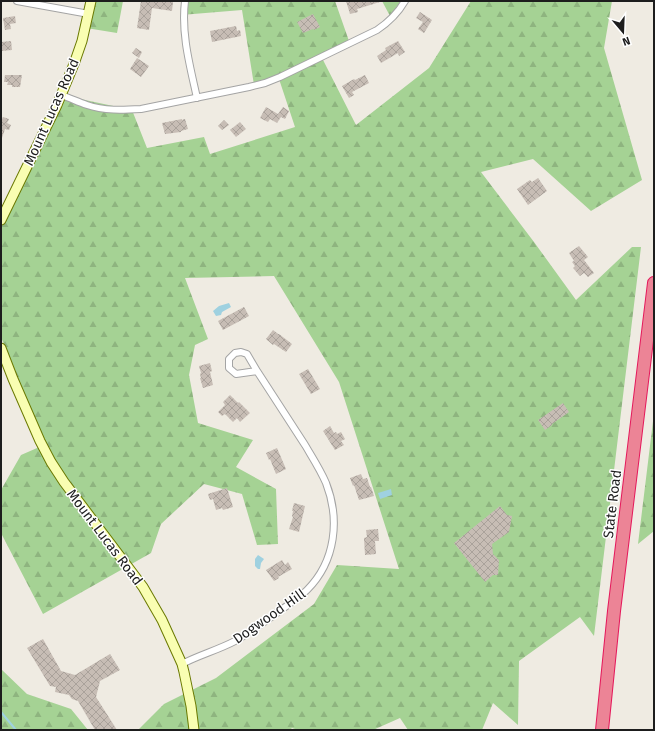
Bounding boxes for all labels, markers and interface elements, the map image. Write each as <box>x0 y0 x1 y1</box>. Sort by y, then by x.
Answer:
north arrow <box>603 12 643 52</box>
text: N <box>621 34 632 48</box>
street label: Mount Lucas Road <box>20 56 83 168</box>
street label: State Road <box>600 469 625 539</box>
street label: Mount Lucas Road <box>63 486 146 589</box>
street label: Dogwood Hill <box>230 585 309 648</box>

